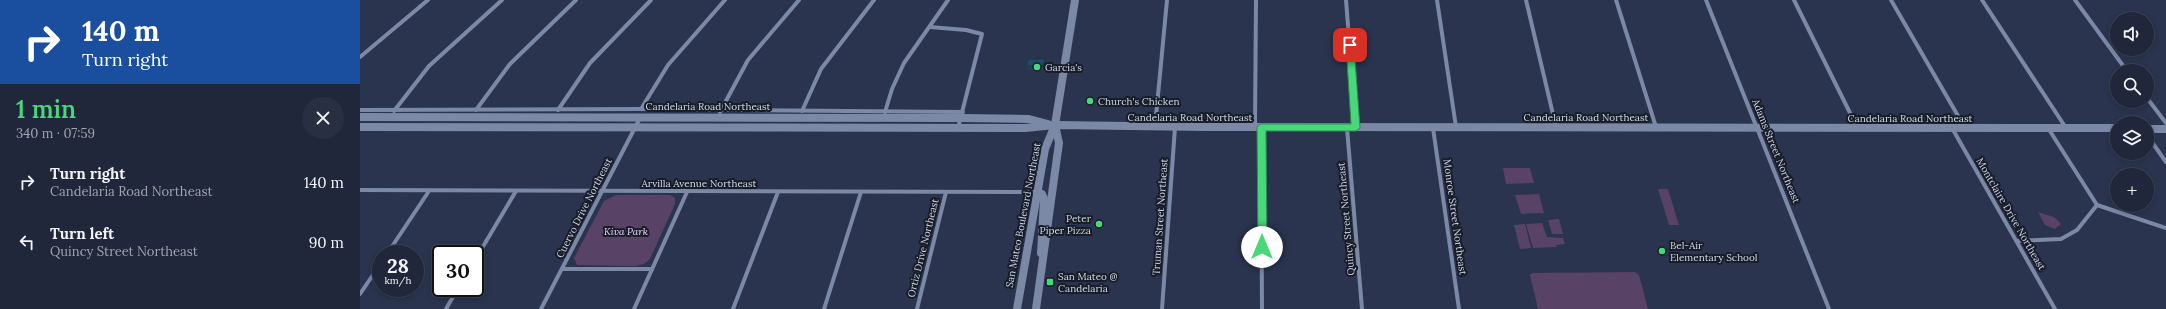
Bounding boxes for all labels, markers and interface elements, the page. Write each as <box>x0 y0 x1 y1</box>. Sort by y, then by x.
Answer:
map controls <box>2110 12 2154 212</box>
button: sound <box>2110 12 2154 56</box>
text: 140 m <box>82 13 160 49</box>
icon: right <box>16 16 68 68</box>
pin <box>1333 28 1367 62</box>
icon: arrive <box>1339 34 1361 56</box>
text: Turn right <box>82 48 168 71</box>
place label: Garcia's <box>1045 61 1082 74</box>
marker: Garcia's <box>1032 62 1042 72</box>
button: search <box>2110 64 2154 108</box>
text: 1 min <box>16 94 76 125</box>
place label: Church's Chicken <box>1098 95 1180 108</box>
marker: Church's Chicken <box>1085 96 1095 106</box>
street label: Adams Street Northeast <box>1749 96 1803 205</box>
button: close <box>302 97 344 139</box>
street label: Candelaria Road Northeast <box>646 100 771 113</box>
street label: Candelaria Road Northeast <box>1128 111 1253 124</box>
street label: Candelaria Road Northeast <box>1524 111 1649 124</box>
street label: Candelaria Road Northeast <box>1848 112 1973 125</box>
button: layers <box>2110 116 2154 160</box>
text: 340 m · 07:59 <box>16 125 95 142</box>
street label: San Mateo Boulevard Northeast <box>1003 141 1043 289</box>
street label: Cuervo Drive Northeast <box>553 156 615 260</box>
street label: Montclaire Drive Northeast <box>1974 156 2049 273</box>
street label: Truman Street Northeast <box>1149 158 1171 276</box>
street label: Monroe Street Northeast <box>1440 158 1470 276</box>
street label: Quincy Street Northeast <box>1335 162 1357 276</box>
text: Turn right <box>50 164 126 183</box>
button: + <box>2110 168 2154 212</box>
icon: right <box>16 171 38 193</box>
text: 140 m <box>304 173 344 192</box>
street label: Arvilla Avenue Northeast <box>640 177 757 190</box>
text: Candelaria Road Northeast <box>50 183 212 200</box>
street label: Ortiz Drive Northeast <box>904 197 942 299</box>
place label: Peter Piper Pizza <box>1040 212 1092 237</box>
marker: Peter Piper Pizza <box>1094 219 1104 229</box>
text: Turn left <box>50 224 114 243</box>
park label: Kiva Park <box>604 225 648 238</box>
position arrow <box>1241 226 1283 268</box>
icon: left <box>16 231 38 253</box>
text: 90 m <box>309 233 344 252</box>
place label: Bel-Air Elementary School <box>1670 239 1758 264</box>
text: Quincy Street Northeast <box>50 243 198 260</box>
speed limit sign: 30 <box>432 245 484 297</box>
marker: Bel-Air Elementary School <box>1657 246 1667 256</box>
text: 28 <box>387 253 409 278</box>
place label: San Mateo @ Candelaria <box>1058 270 1118 295</box>
text: km/h <box>384 274 412 287</box>
marker: San Mateo @ Candelaria <box>1045 277 1055 287</box>

